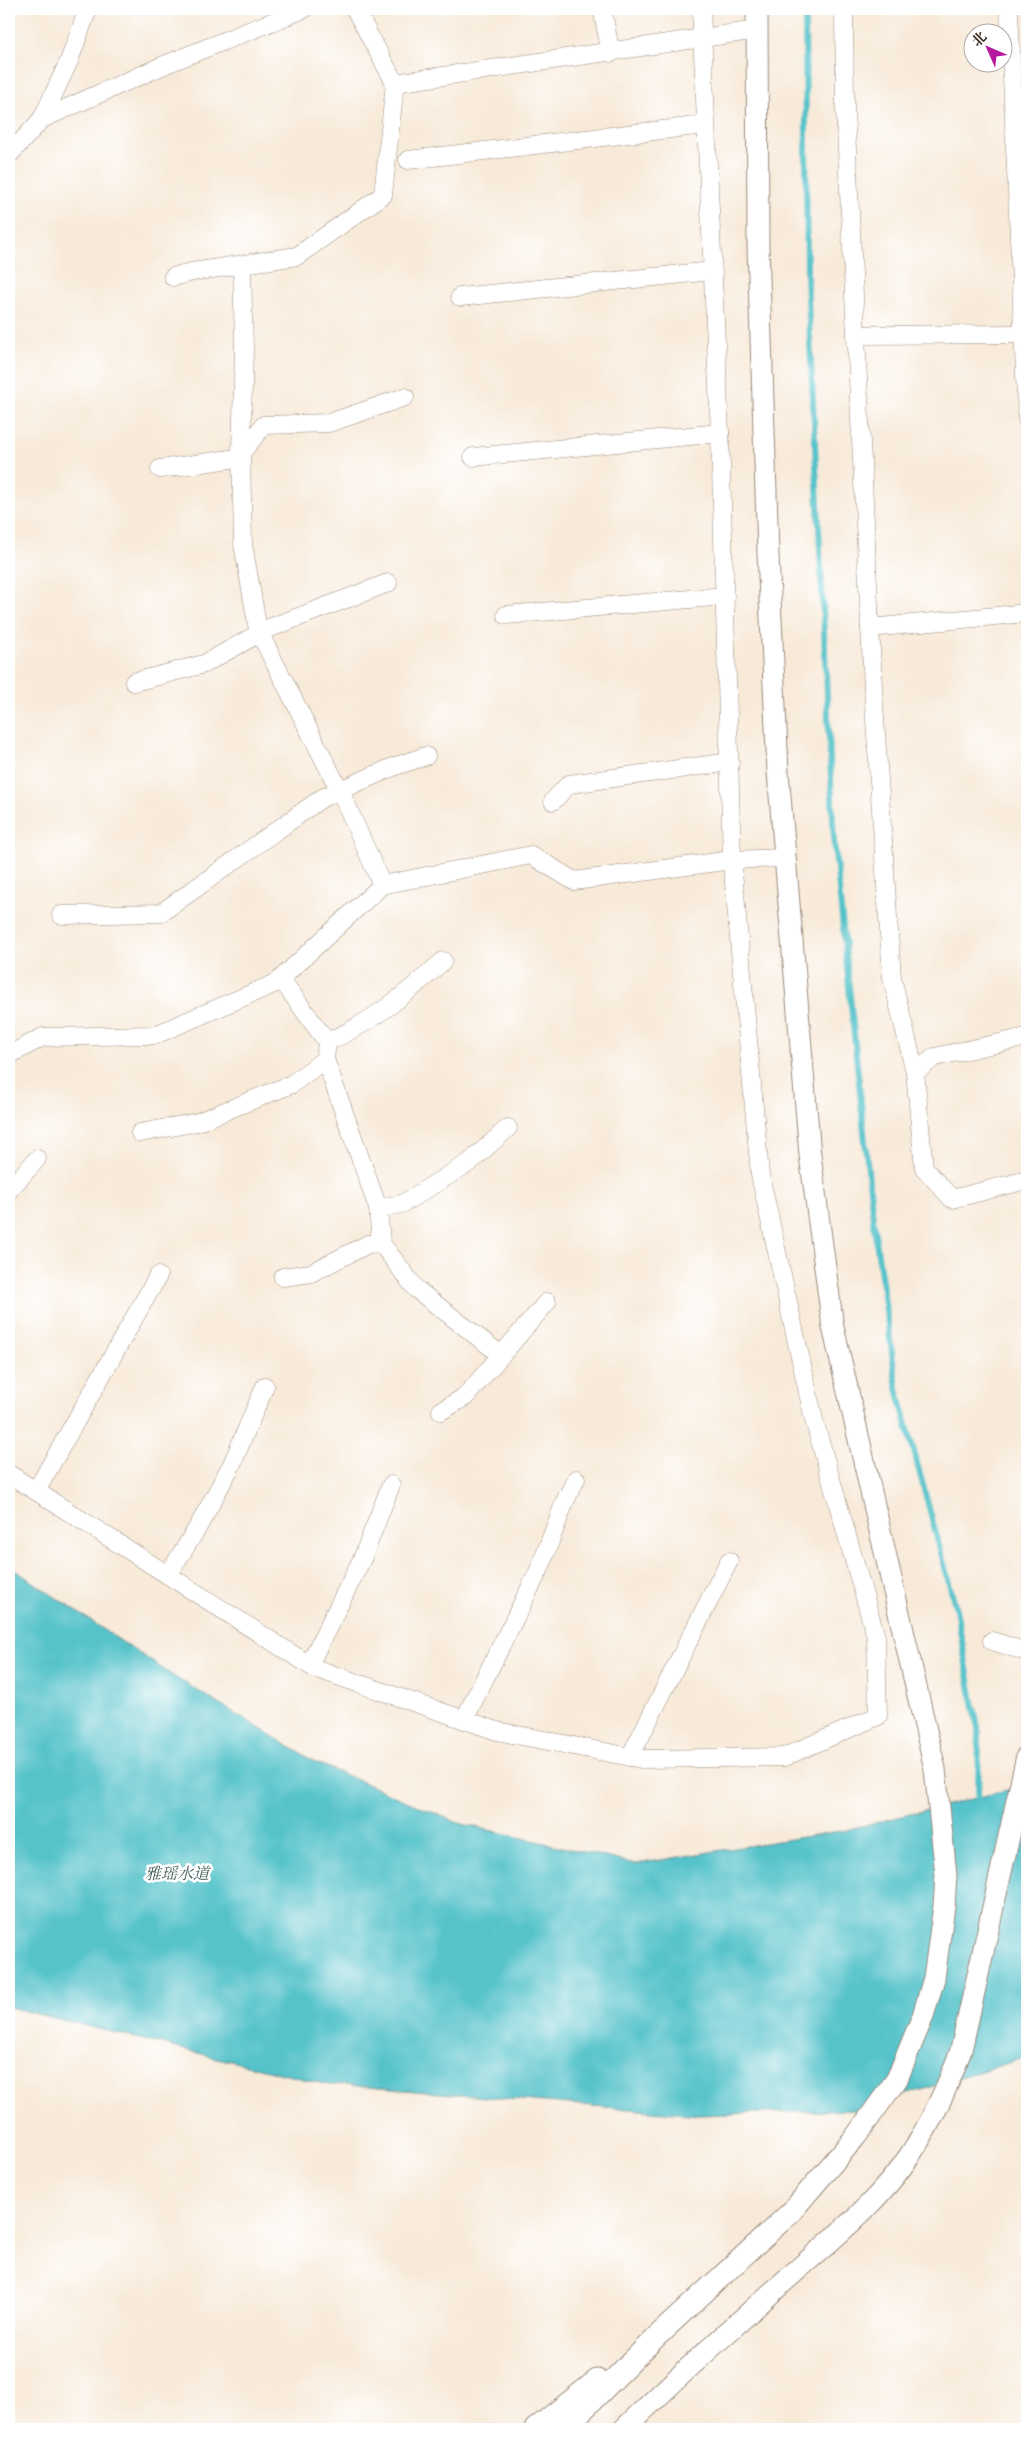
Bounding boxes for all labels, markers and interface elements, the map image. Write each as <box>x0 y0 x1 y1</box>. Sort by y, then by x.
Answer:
north arrow <box>964 22 1014 72</box>
text: 北 <box>968 28 992 52</box>
water label: 雅瑶水道 <box>145 1864 211 1886</box>

